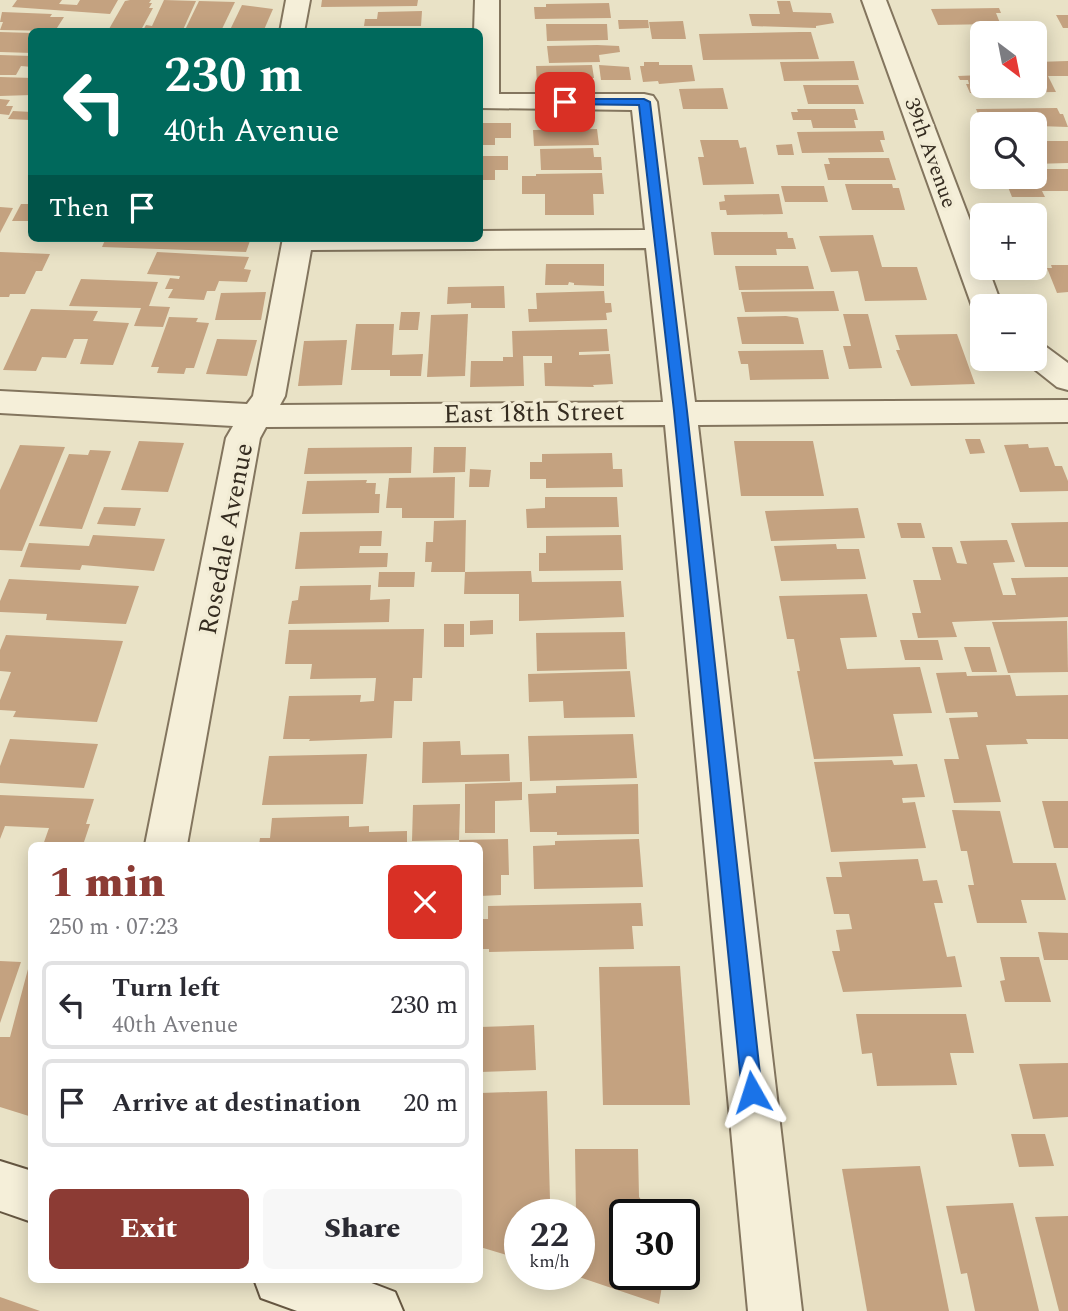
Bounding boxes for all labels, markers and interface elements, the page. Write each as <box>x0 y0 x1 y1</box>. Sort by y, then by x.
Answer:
north arrow <box>970 21 1046 98</box>
map controls <box>970 21 1047 371</box>
text: 230 m <box>164 39 303 114</box>
icon: left <box>49 56 140 147</box>
pin <box>535 72 595 132</box>
icon: arrive <box>546 83 584 121</box>
street label: 39th Avenue <box>895 93 965 213</box>
text: 40th Avenue <box>164 107 340 156</box>
button: search <box>970 112 1047 189</box>
text: Then <box>49 188 109 228</box>
icon: arrive <box>123 189 161 227</box>
button: + <box>970 203 1047 280</box>
button: − <box>970 294 1047 371</box>
street label: East 18th Street <box>443 391 625 435</box>
street label: Rosedale Avenue <box>188 440 264 638</box>
text: 1 min <box>49 852 165 915</box>
button: close <box>388 865 462 939</box>
text: 250 m · 07:23 <box>49 910 178 945</box>
text: Turn left <box>112 968 220 1008</box>
text: 230 m <box>390 985 458 1025</box>
icon: left <box>53 986 91 1024</box>
text: 40th Avenue <box>112 1008 238 1043</box>
position arrow <box>715 1055 789 1129</box>
text: Arrive at destination <box>112 1083 361 1123</box>
text: 20 m <box>403 1083 458 1123</box>
icon: arrive <box>53 1084 91 1122</box>
button: Exit <box>49 1189 249 1269</box>
button: Share <box>263 1189 462 1269</box>
speed limit sign: 30 <box>609 1199 700 1290</box>
text: 22 <box>530 1209 569 1262</box>
text: km/h <box>529 1248 570 1275</box>

